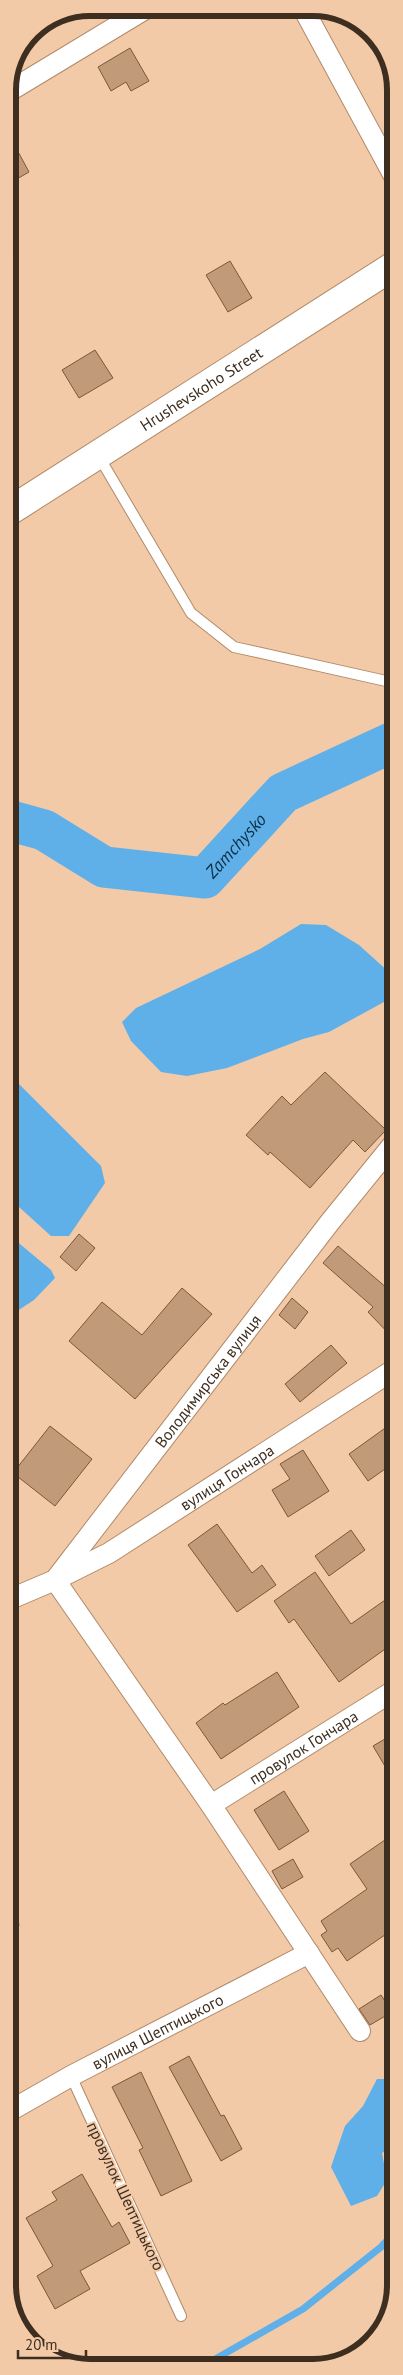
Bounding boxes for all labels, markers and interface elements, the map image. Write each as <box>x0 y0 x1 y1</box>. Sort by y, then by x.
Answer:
street label: Hrushevskoho Street <box>136 342 266 435</box>
water label: Zamchysko <box>199 808 271 883</box>
street label: Володимирська вулиця <box>150 1310 265 1452</box>
street label: вулиця Гончара <box>176 1440 278 1515</box>
street label: провулок Гончара <box>245 1706 362 1789</box>
street label: вулиця Шептицького <box>89 1989 227 2073</box>
street label: провулок Шептицького <box>83 2118 169 2274</box>
scale bar <box>18 2328 85 2360</box>
text: 20 m <box>25 2335 58 2354</box>

